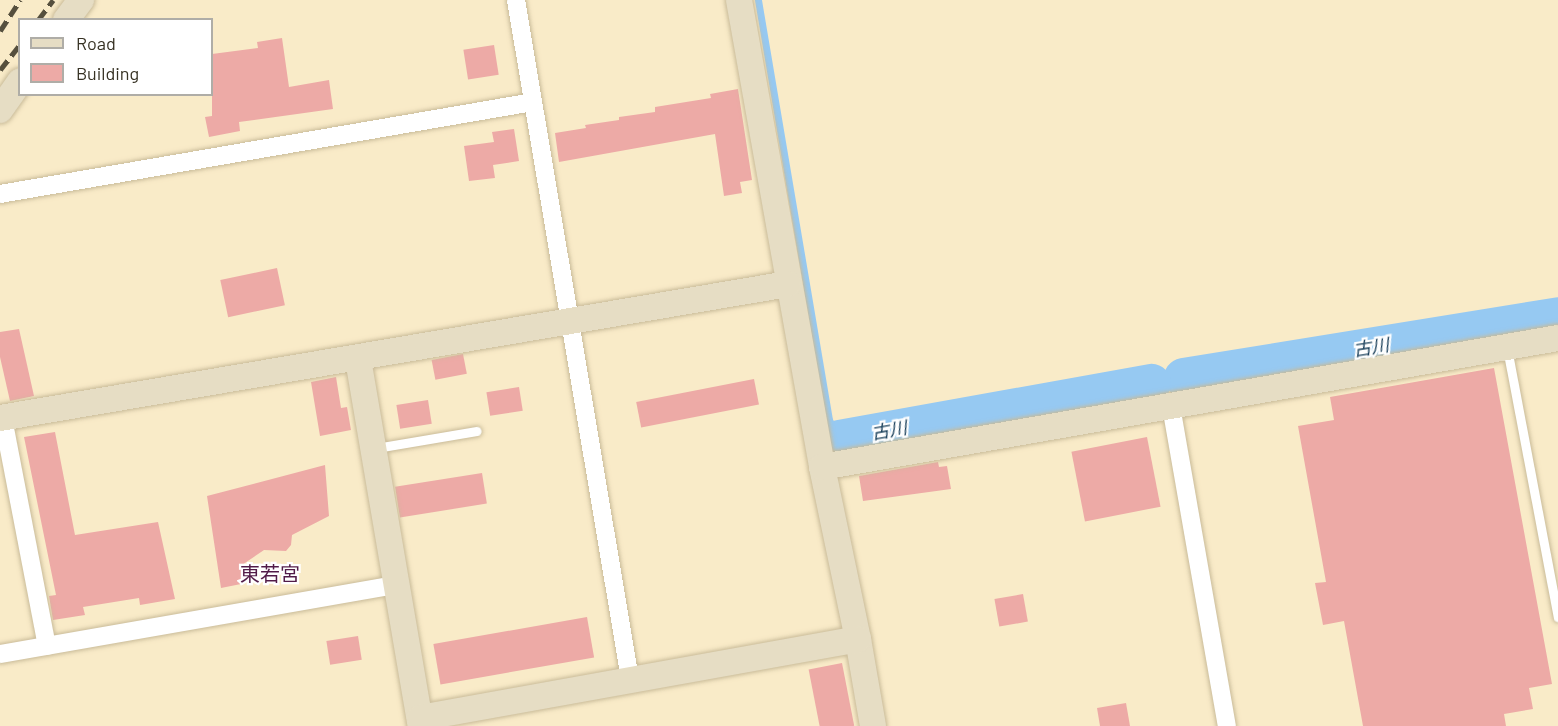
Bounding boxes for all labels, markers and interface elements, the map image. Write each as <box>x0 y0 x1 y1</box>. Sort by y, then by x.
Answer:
legend <box>18 18 213 96</box>
text: Road <box>76 32 116 54</box>
text: Building <box>76 62 139 84</box>
water label: 古川 <box>1352 334 1390 360</box>
water label: 古川 <box>869 416 909 444</box>
district label: 東若宮 <box>240 561 300 585</box>

